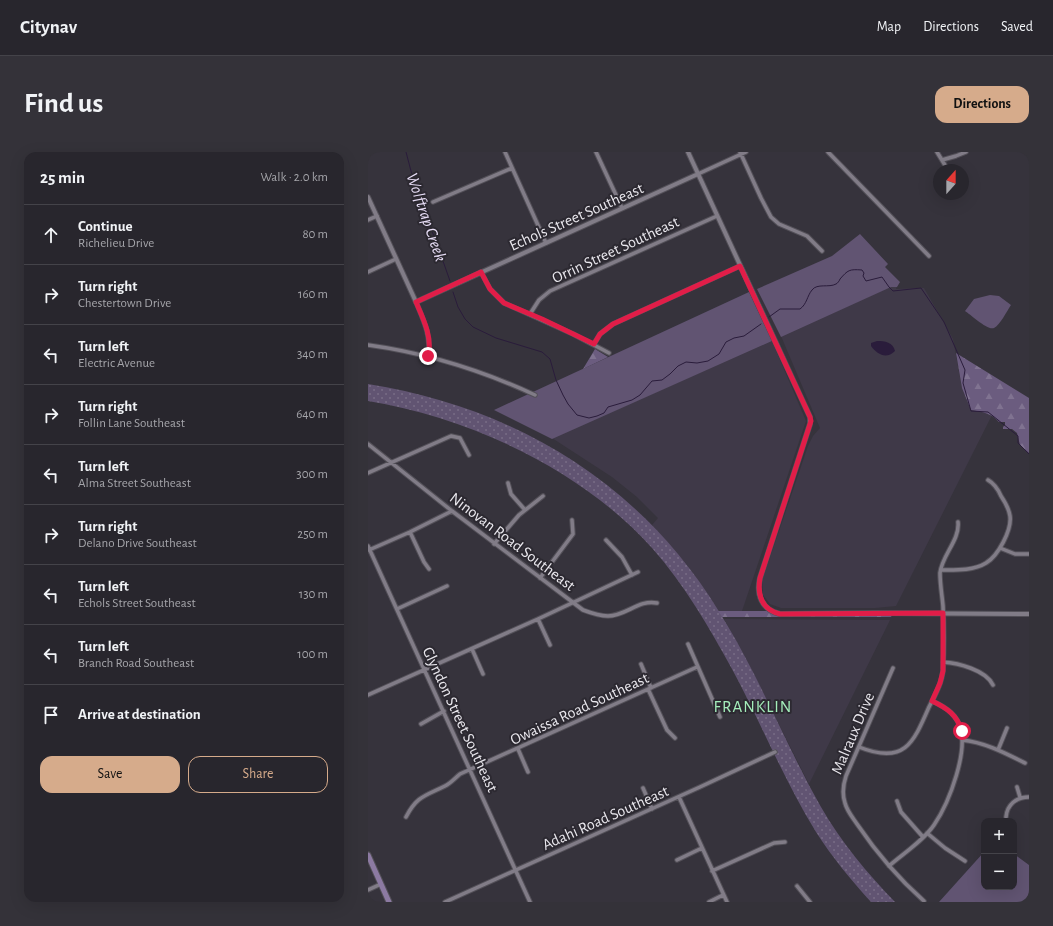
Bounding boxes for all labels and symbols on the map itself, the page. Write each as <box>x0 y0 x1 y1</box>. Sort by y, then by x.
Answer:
north arrow <box>933 164 969 200</box>
water label: Wolftrap Creek <box>403 171 450 264</box>
street label: Echols Street Southeast <box>507 180 646 254</box>
street label: Orrin Street Southeast <box>549 213 681 286</box>
route end <box>419 347 437 365</box>
street label: Ninovan Road Southeast <box>447 490 578 594</box>
street label: Glyndon Street Southeast <box>419 644 501 795</box>
street label: Owaissa Road Southeast <box>508 670 651 748</box>
street label: Malraux Drive <box>829 690 877 777</box>
district label: FRANKLIN <box>714 698 792 715</box>
route start <box>953 722 971 740</box>
street label: Adahi Road Southeast <box>540 783 671 853</box>

